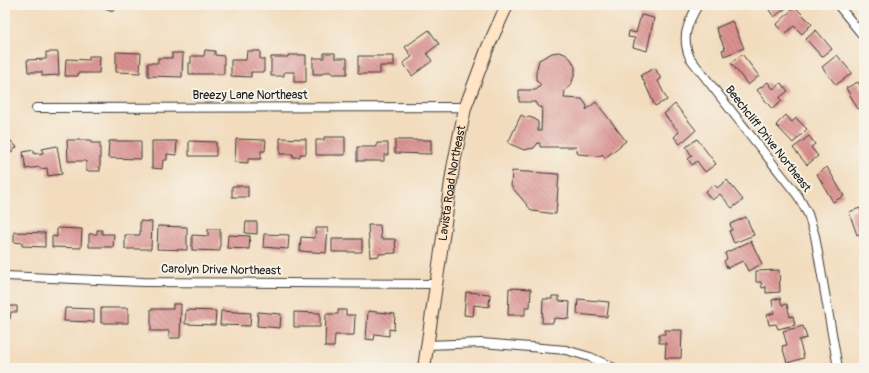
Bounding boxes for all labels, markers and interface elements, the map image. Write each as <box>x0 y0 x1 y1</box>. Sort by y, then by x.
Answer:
street label: Beechcliff Drive Northeast <box>722 83 814 195</box>
street label: Breezy Lane Northeast <box>193 88 308 103</box>
street label: Lavista Road Northeast <box>435 124 469 242</box>
street label: Carolyn Drive Northeast <box>161 261 281 279</box>

